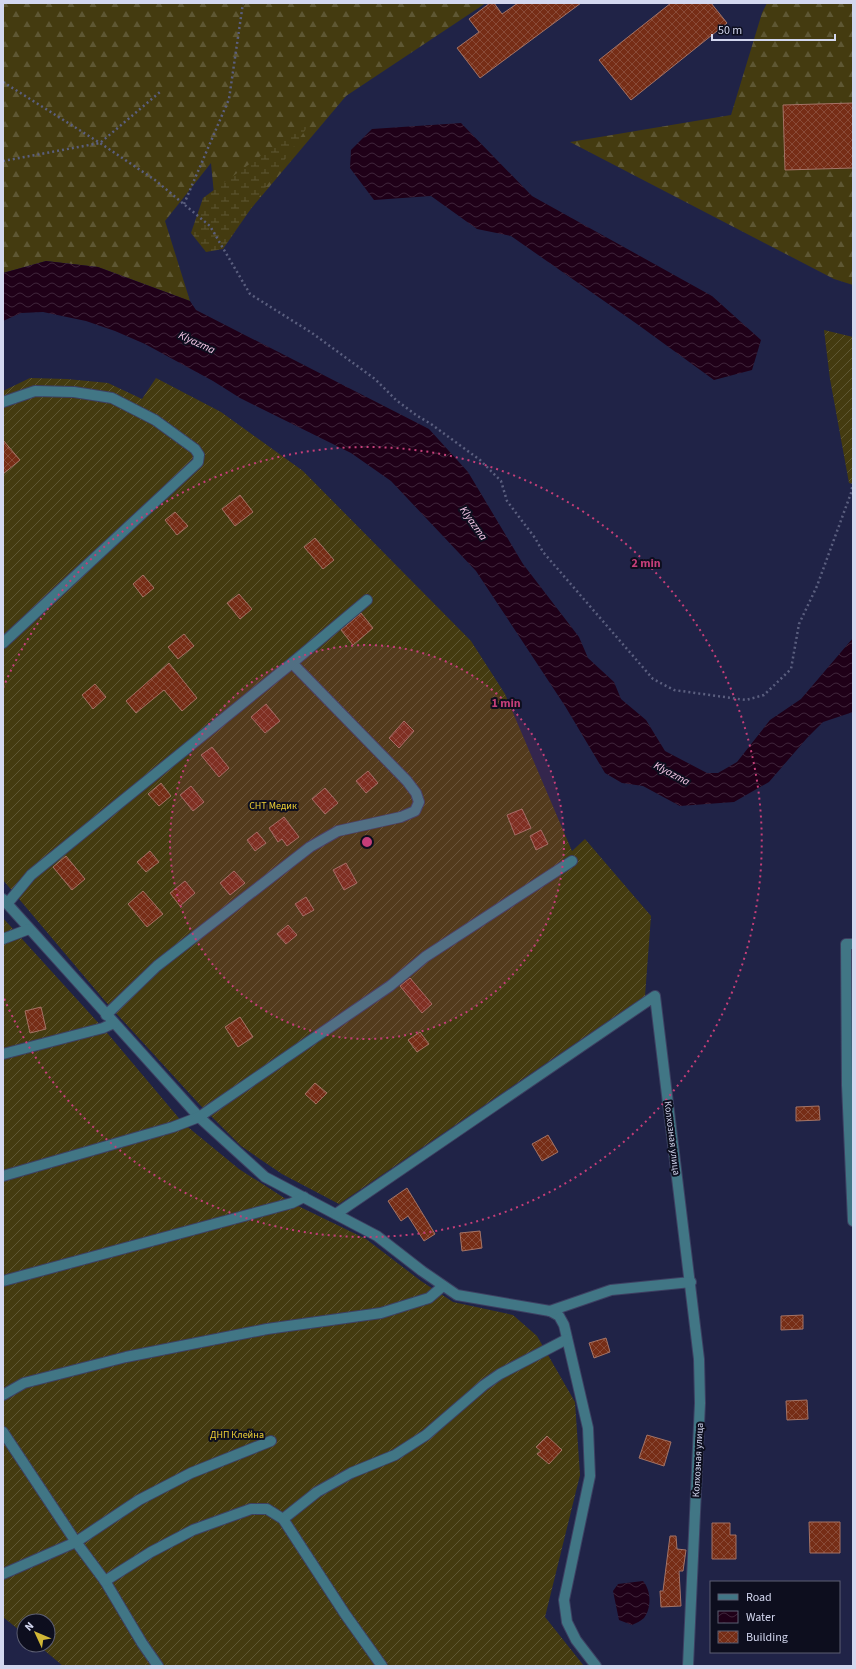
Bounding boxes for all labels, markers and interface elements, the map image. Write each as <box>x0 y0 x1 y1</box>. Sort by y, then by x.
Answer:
scale bar <box>712 16 835 42</box>
text: 50 m <box>718 22 742 39</box>
water label: Klyazma <box>176 327 218 357</box>
water label: Klyazma <box>456 503 491 544</box>
text: 2 min <box>631 555 661 572</box>
text: 1 min <box>491 695 521 712</box>
water label: Klyazma <box>651 758 693 789</box>
park label: СНТ Медик <box>249 799 297 813</box>
centre of rings <box>360 835 374 849</box>
street label: Колхозная улица <box>661 1100 683 1176</box>
street label: Колхозная улица <box>689 1422 707 1498</box>
park label: ДНП Клейна <box>210 1428 264 1442</box>
legend <box>710 1581 840 1653</box>
text: Road <box>746 1589 772 1606</box>
text: Water <box>746 1609 776 1626</box>
north arrow <box>16 1613 56 1653</box>
text: N <box>21 1619 37 1634</box>
text: Building <box>746 1629 788 1646</box>

